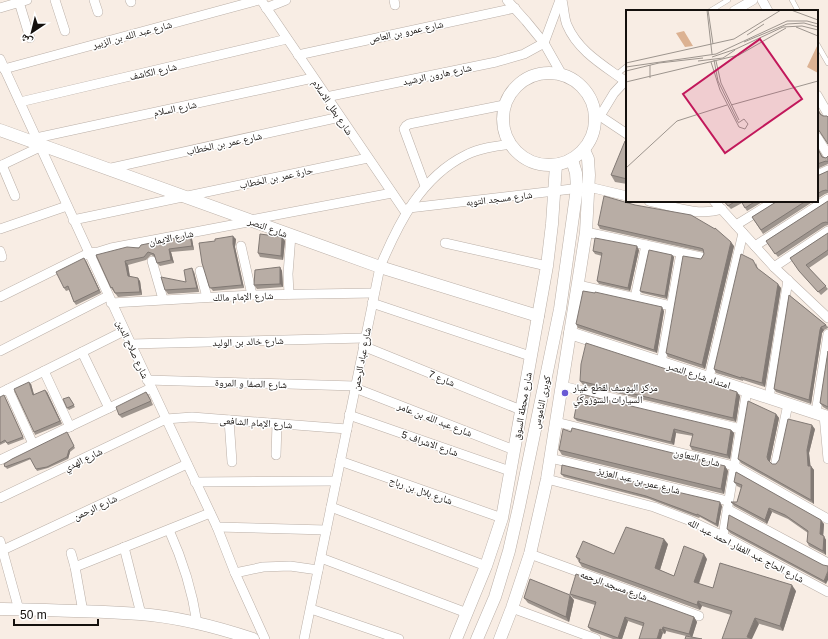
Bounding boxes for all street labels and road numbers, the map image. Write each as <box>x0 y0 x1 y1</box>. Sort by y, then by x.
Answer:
street label: شارع عبد الله بن الزبير <box>90 18 174 52</box>
street label: شارع عمرو بن العاص <box>368 18 445 46</box>
street label: شارع الكاشف <box>128 61 178 83</box>
street label: شارع هارون الرشيد <box>402 62 473 88</box>
street label: شارع بطل الاسلام <box>308 77 355 139</box>
street label: شارع السلام <box>152 98 199 120</box>
street label: شارع عمر بن الخطاب <box>185 130 263 158</box>
street label: حارة عمر بن الخطاب <box>238 164 315 192</box>
street label: شارع مسجد التوبه <box>465 189 534 209</box>
street label: شارع النصر <box>245 215 289 241</box>
street label: شارع الايمان <box>148 228 195 248</box>
street label: شارع الإمام مالك <box>213 290 274 305</box>
street label: شارع صلاح الدين <box>113 318 151 381</box>
street label: شارع عباد الرحمن <box>350 326 374 392</box>
street label: شارع خالد بن الوليد <box>212 335 284 349</box>
street label: امتداد شارع النصر <box>665 360 732 392</box>
street label: شارع 7 <box>427 368 457 390</box>
street label: شارع محطة السوق <box>511 371 535 441</box>
street label: كوبرى الناموس <box>531 375 553 430</box>
street label: شارع الصفا و المروة <box>215 377 288 391</box>
street label: شارع عبد الله بن عامر <box>395 400 474 440</box>
street label: شارع الإمام الشافعى <box>219 414 293 433</box>
street label: شارع الاشراف 5 <box>400 429 460 459</box>
street label: شارع الهدي <box>62 445 106 476</box>
street label: شارع التعاون <box>672 446 721 470</box>
street label: شارع عمر بن عبد العزيز <box>595 465 682 497</box>
street label: شارع بلال بن رباح <box>387 474 454 508</box>
street label: شارع الرحمن <box>72 492 119 523</box>
street label: شارع الحاج عبد الغفار احمد عبد الله <box>685 516 806 586</box>
street label: شارع مسجد الرحمه <box>578 568 649 604</box>

